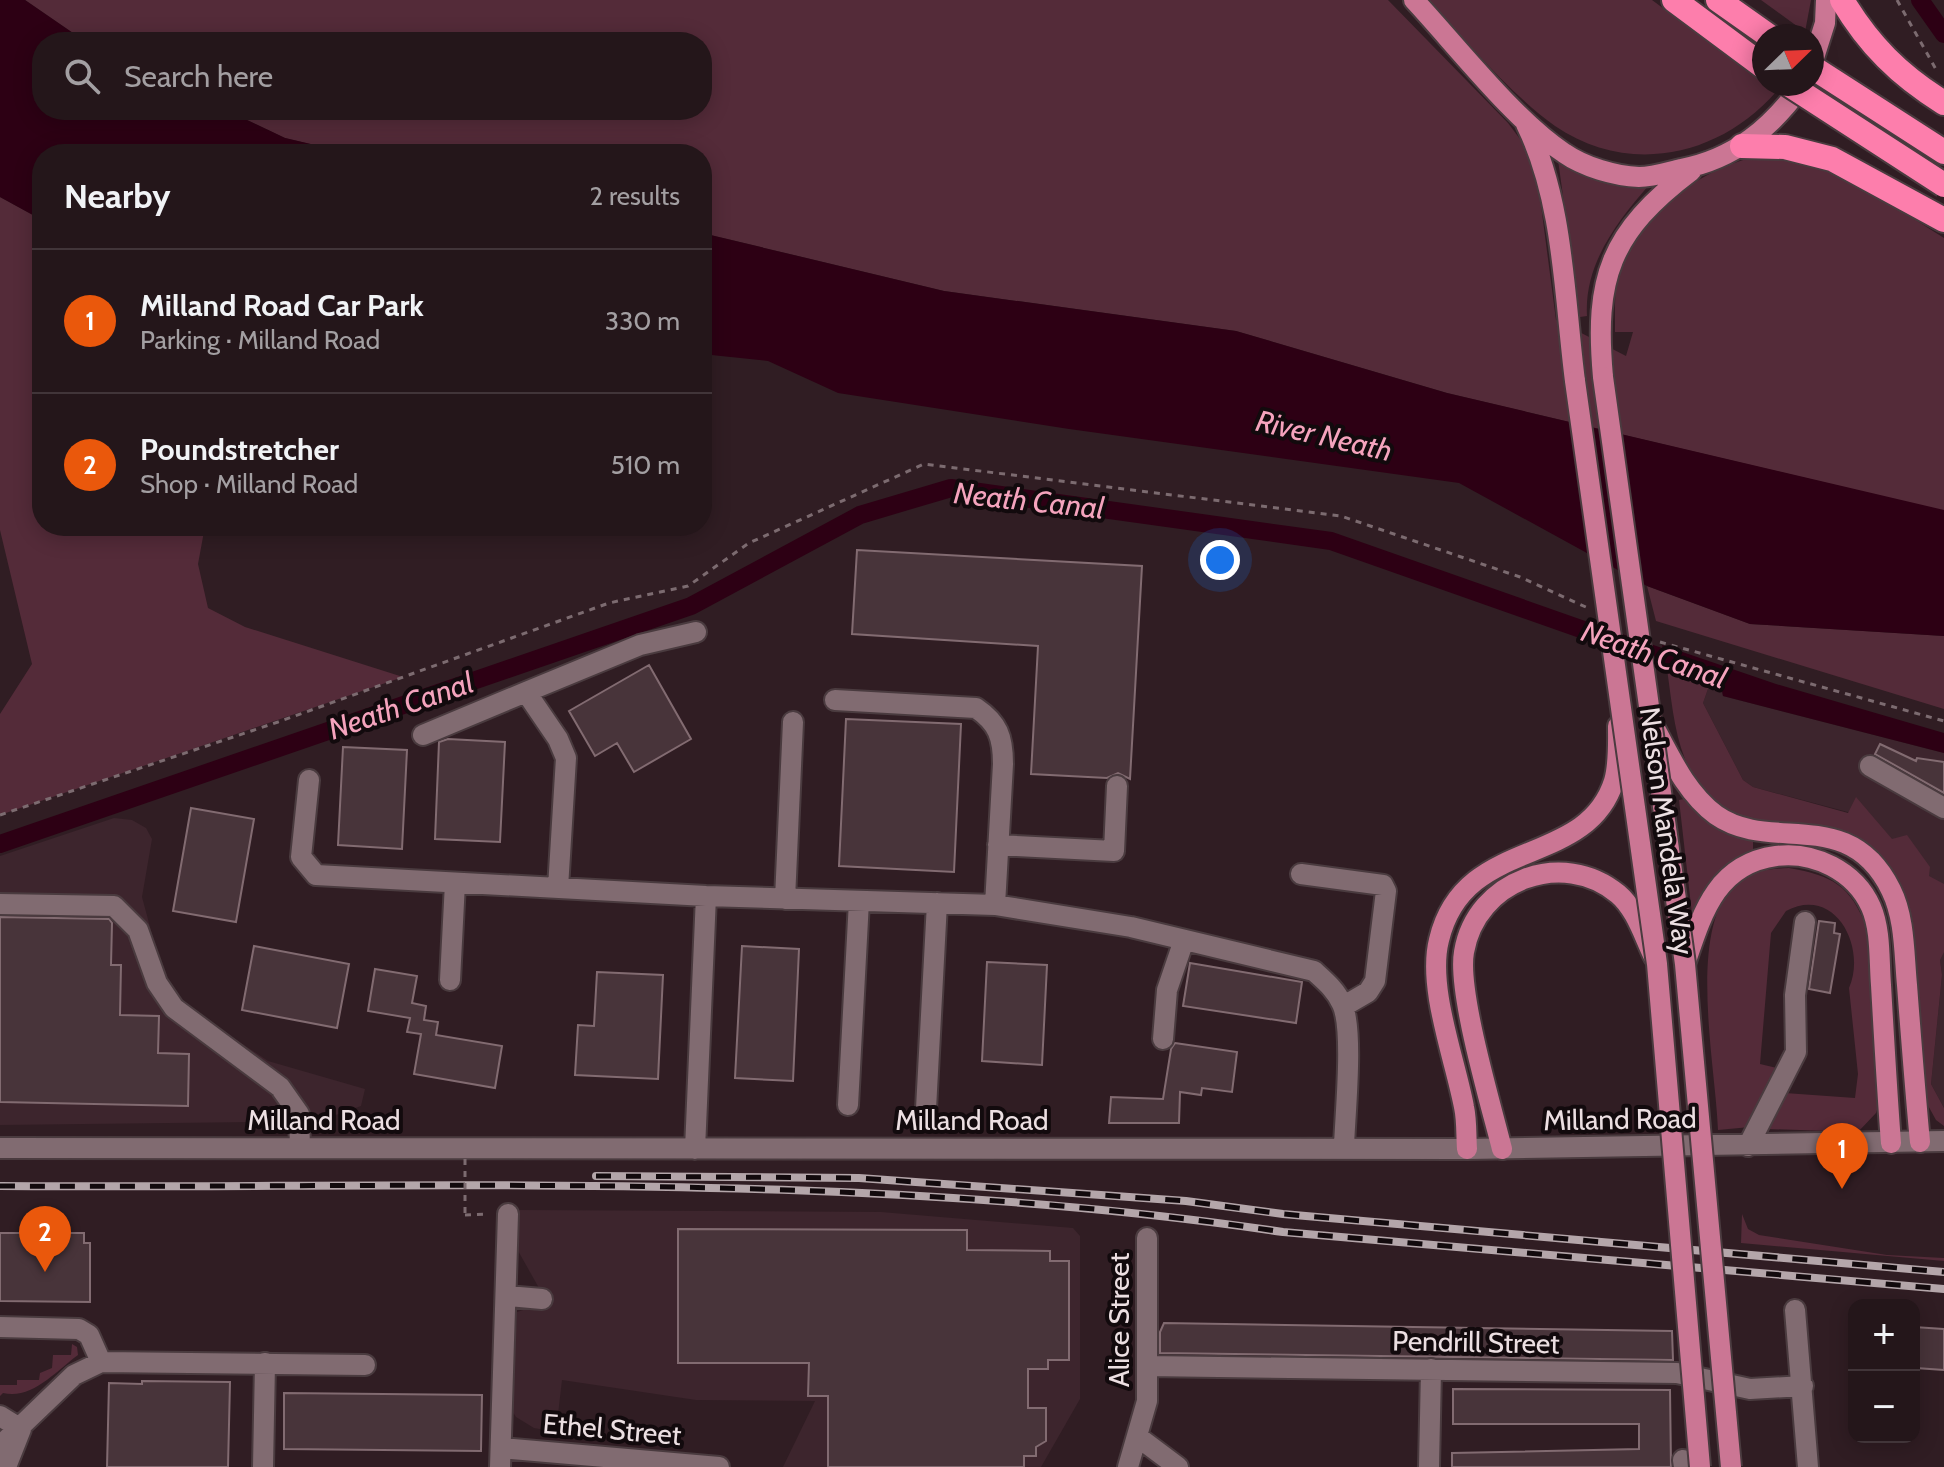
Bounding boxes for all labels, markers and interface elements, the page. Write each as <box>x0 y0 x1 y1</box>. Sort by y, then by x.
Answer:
north arrow <box>1752 24 1824 96</box>
search box <box>32 32 712 120</box>
icon: search <box>60 54 104 98</box>
text: Search here <box>124 58 273 95</box>
text: Nearby <box>64 175 171 217</box>
text: 2 results <box>589 180 680 212</box>
text: Milland Road Car Park <box>140 287 424 324</box>
text: 1 <box>85 305 95 337</box>
text: 330 m <box>605 305 680 337</box>
text: Parking · Milland Road <box>140 324 380 356</box>
water label: River Neath <box>1252 402 1396 469</box>
text: Poundstretcher <box>140 431 339 468</box>
text: 2 <box>83 449 97 481</box>
text: 510 m <box>611 449 680 481</box>
text: Shop · Milland Road <box>140 468 358 500</box>
water label: Neath Canal <box>952 474 1106 527</box>
your location <box>1200 540 1240 580</box>
water label: Neath Canal <box>1577 612 1732 697</box>
water label: Neath Canal <box>323 663 478 748</box>
street label: Nelson Mandela Way <box>1633 705 1701 957</box>
street label: Milland Road <box>1543 1101 1697 1137</box>
street label: Milland Road <box>247 1103 401 1137</box>
street label: Milland Road <box>895 1103 1049 1137</box>
pin: 1 <box>1816 1123 1868 1189</box>
pin: 2 <box>19 1206 71 1272</box>
street label: Alice Street <box>1102 1253 1136 1387</box>
map controls <box>1848 1299 1920 1443</box>
button: + <box>1848 1299 1920 1371</box>
street label: Pendrill Street <box>1392 1324 1560 1360</box>
button: − <box>1848 1371 1920 1443</box>
street label: Ethel Street <box>541 1406 683 1452</box>

